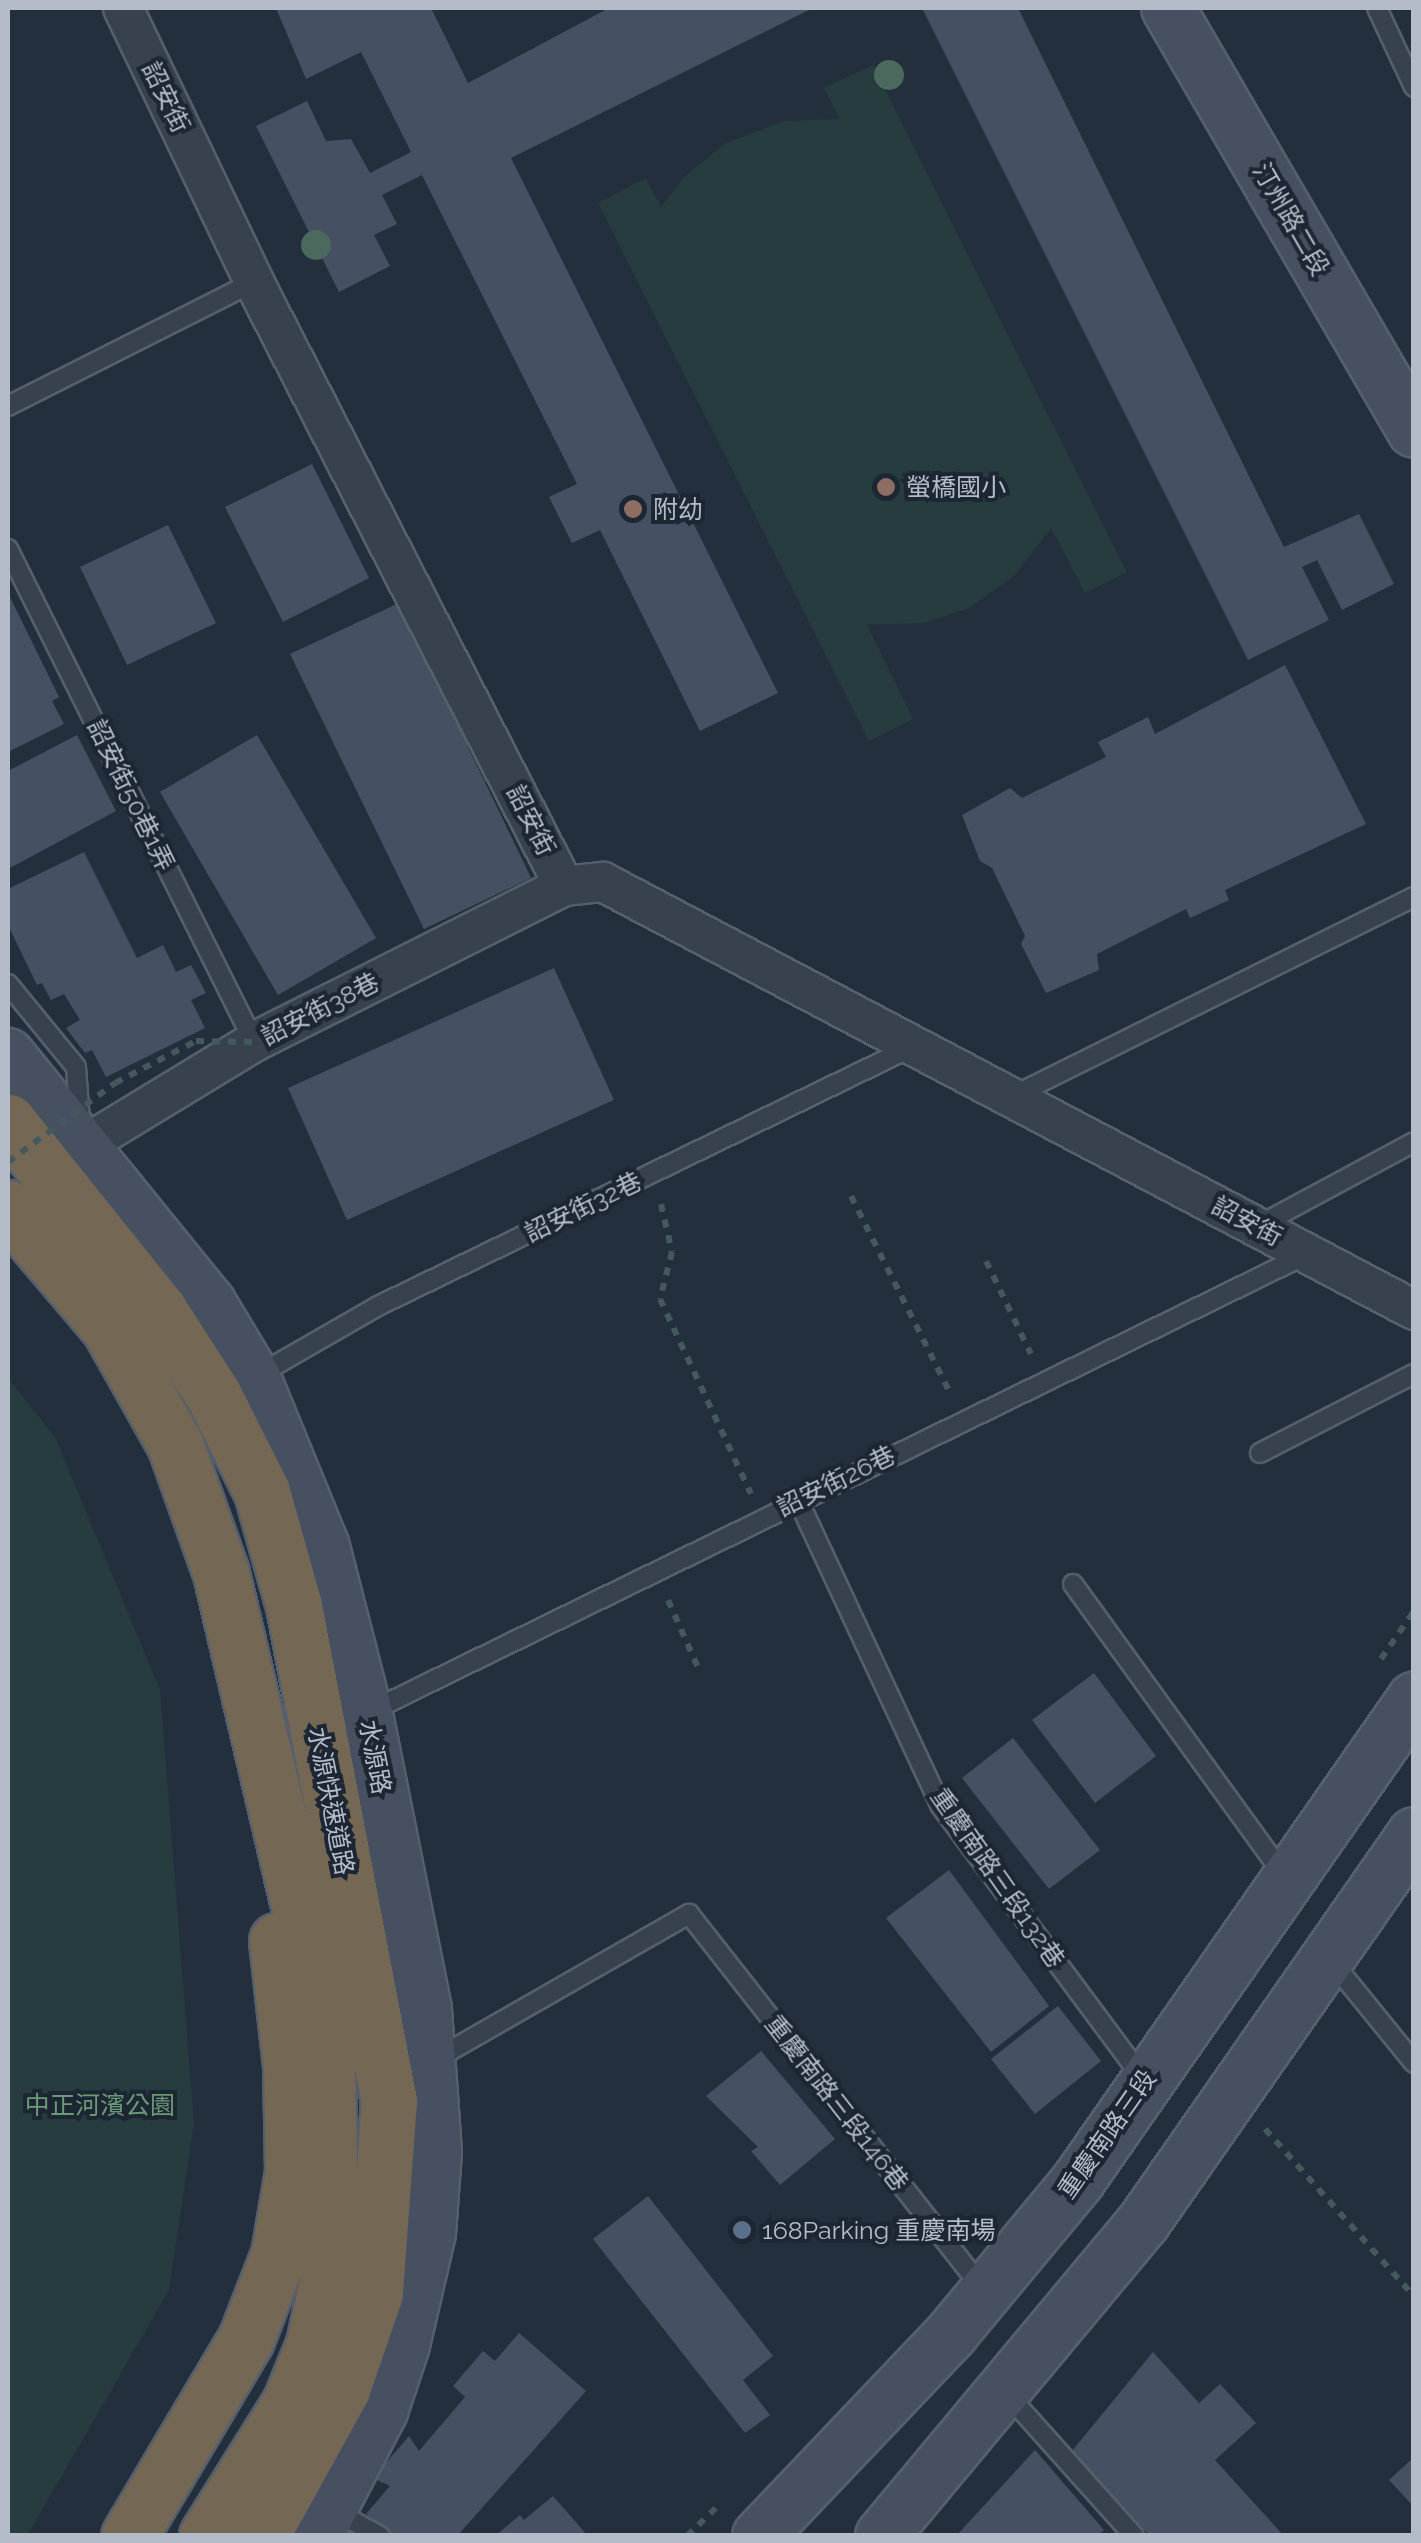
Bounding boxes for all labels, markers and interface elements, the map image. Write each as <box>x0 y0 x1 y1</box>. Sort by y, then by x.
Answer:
street label: 詔安街 <box>136 57 196 137</box>
street label: 汀州路二段 <box>1247 157 1335 281</box>
place label: 螢橋國小 <box>906 472 1006 502</box>
marker: 螢橋國小 <box>875 476 897 498</box>
place label: 附幼 <box>653 494 703 524</box>
marker: 附幼 <box>622 498 644 520</box>
street label: 詔安街50巷1弄 <box>81 714 181 876</box>
street label: 詔安街 <box>501 780 561 860</box>
street label: 詔安街38巷 <box>256 967 384 1051</box>
street label: 詔安街32巷 <box>520 1166 646 1248</box>
street label: 詔安街 <box>1207 1190 1287 1252</box>
street label: 詔安街26巷 <box>772 1439 900 1523</box>
street label: 水源路 <box>353 1717 397 1797</box>
street label: 水源快速道路 <box>302 1725 360 1877</box>
street label: 重慶南路三段132巷 <box>925 1783 1071 1973</box>
street label: 重慶南路三段146巷 <box>759 2009 915 2197</box>
street label: 重慶南路三段 <box>1052 2064 1162 2204</box>
park label: 中正河濱公園 <box>25 2090 175 2120</box>
place label: 168Parking 重慶南場 <box>762 2215 996 2245</box>
marker: 168Parking 重慶南場 <box>731 2219 753 2241</box>

